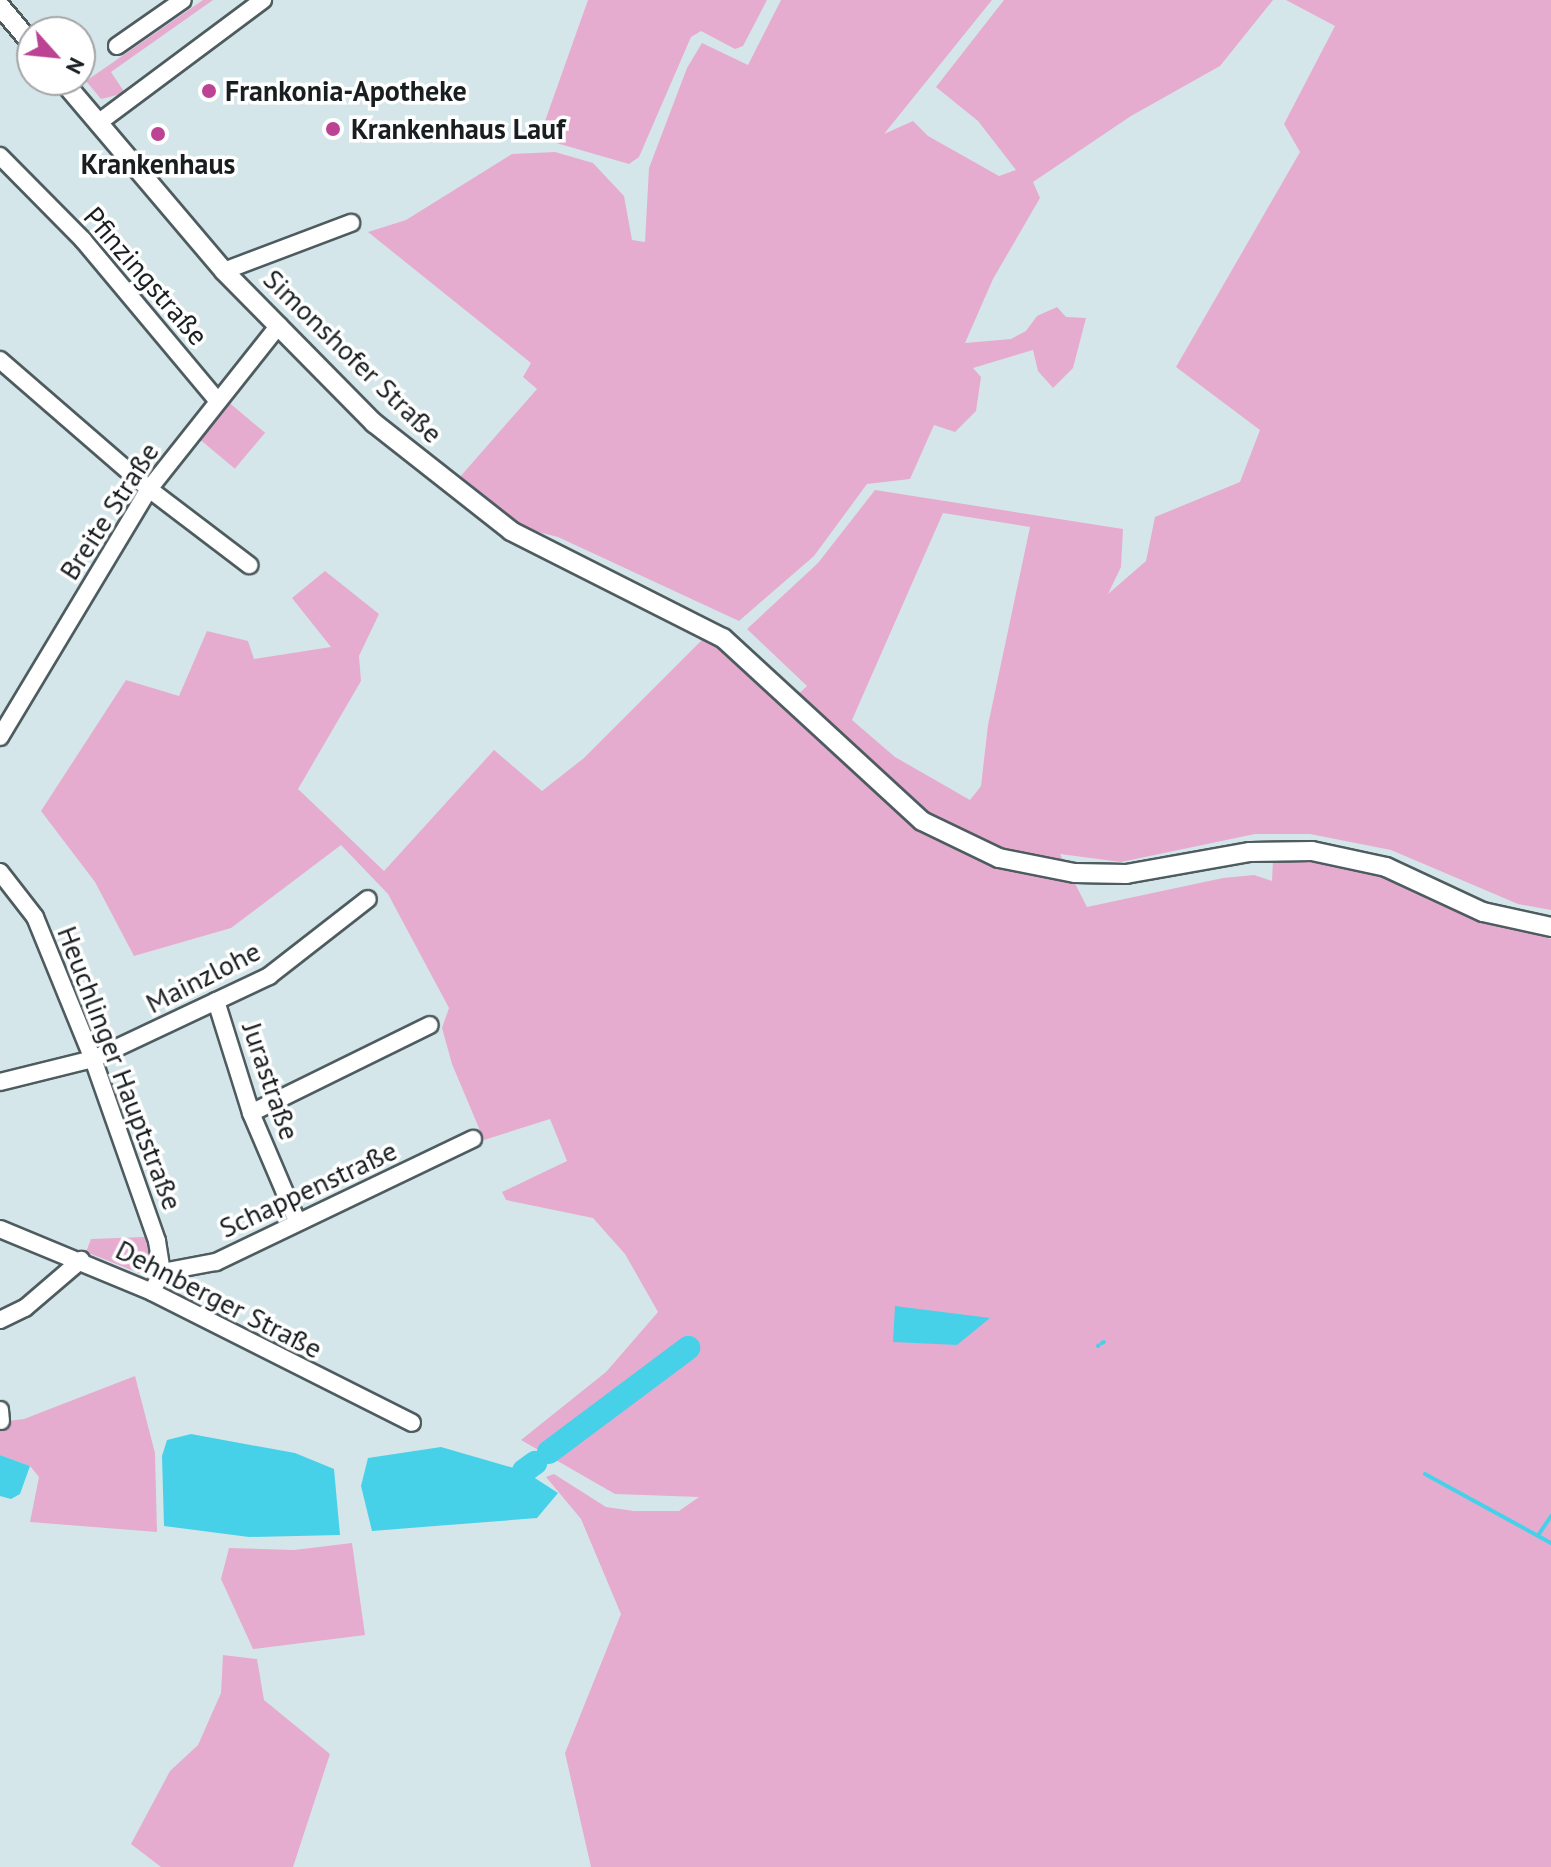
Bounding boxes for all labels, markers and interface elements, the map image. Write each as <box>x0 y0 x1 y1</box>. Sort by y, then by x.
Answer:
north arrow <box>16 16 96 96</box>
text: N <box>60 53 91 79</box>
place label: Frankonia-Apotheke <box>225 74 467 108</box>
marker: Frankonia-Apotheke <box>200 82 218 100</box>
place label: Krankenhaus Lauf <box>351 112 565 146</box>
marker: Krankenhaus Lauf <box>322 118 344 140</box>
marker: Krankenhaus <box>149 125 167 143</box>
place label: Krankenhaus <box>81 147 235 181</box>
street label: Pfinzingstraße <box>77 200 215 352</box>
street label: Simonshofer Straße <box>257 262 449 450</box>
street label: Breite Straße <box>52 436 166 586</box>
street label: Heuchlinger Hauptstraße <box>50 921 190 1215</box>
street label: Mainzlohe <box>140 934 266 1020</box>
street label: Jurastraße <box>235 1018 307 1144</box>
street label: Schappenstraße <box>214 1133 402 1245</box>
street label: Dehnberger Straße <box>110 1233 328 1365</box>

